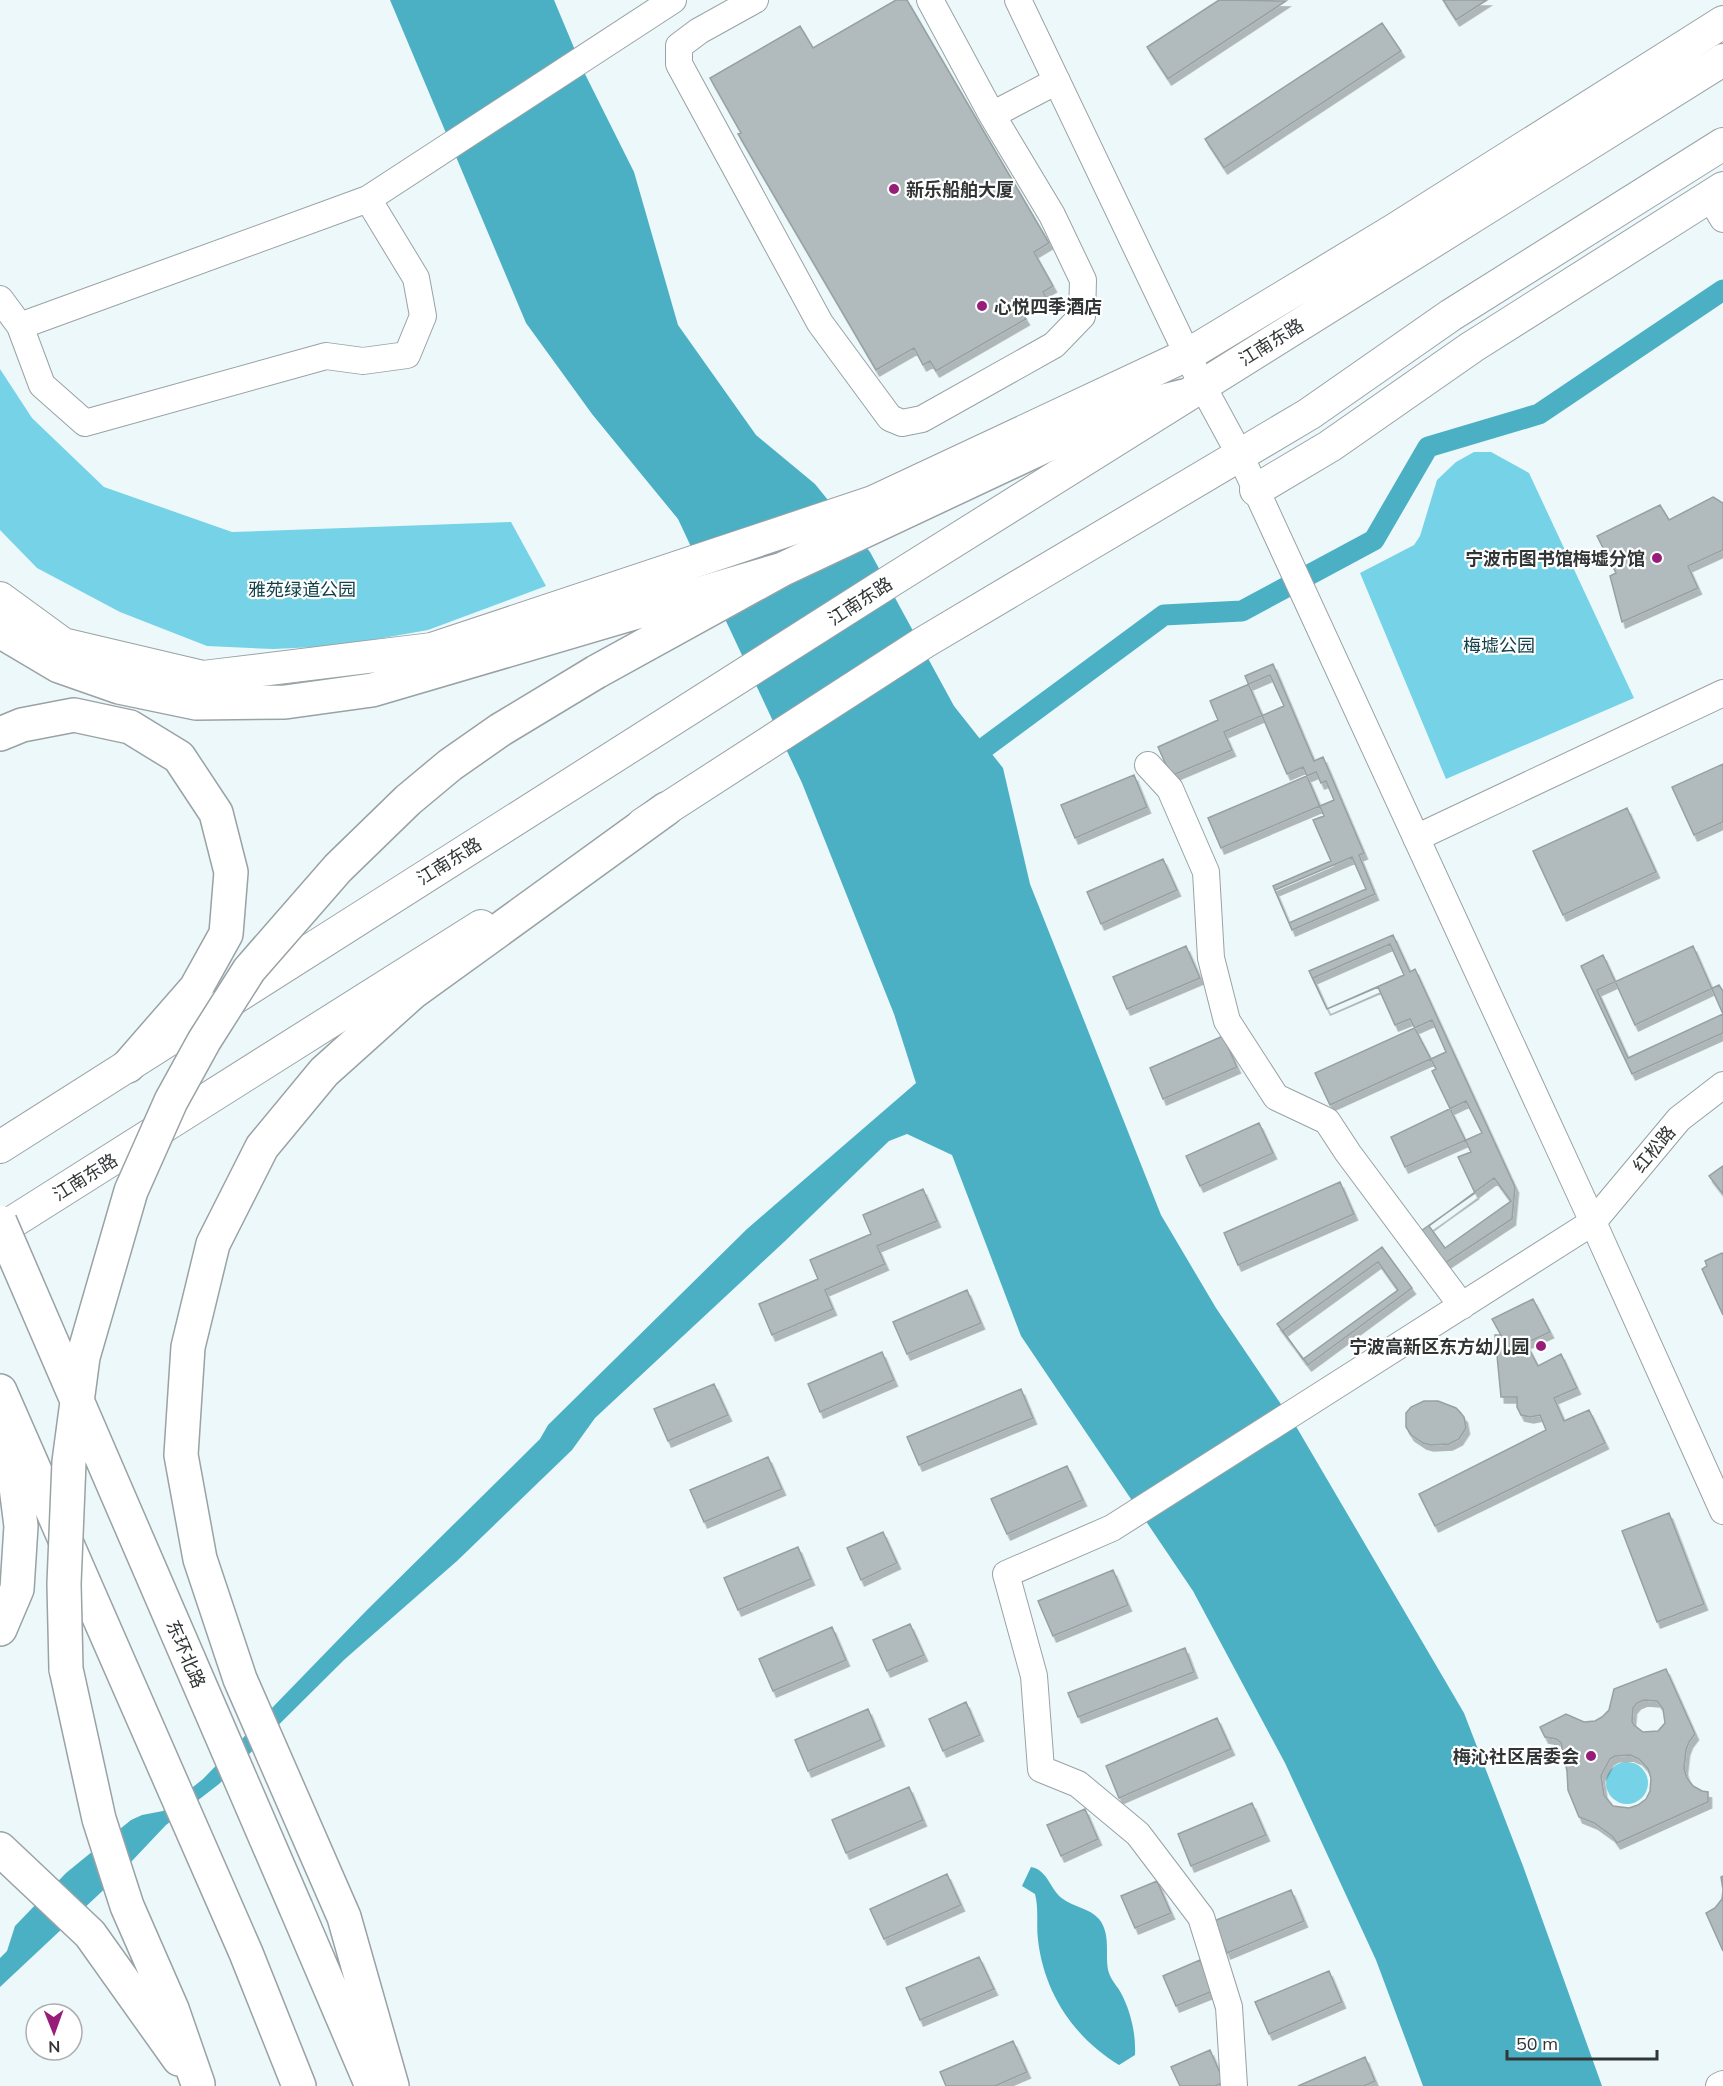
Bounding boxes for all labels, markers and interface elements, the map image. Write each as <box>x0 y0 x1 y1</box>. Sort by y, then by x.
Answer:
place label: 新乐船舶大厦 <box>906 178 1014 201</box>
marker: 新乐船舶大厦 <box>887 182 901 196</box>
place label: 心悦四季酒店 <box>994 295 1102 318</box>
marker: 心悦四季酒店 <box>975 299 989 313</box>
street label: 江南东路 <box>1234 313 1308 371</box>
place label: 宁波市图书馆梅墟分馆 <box>1465 547 1645 570</box>
marker: 宁波市图书馆梅墟分馆 <box>1650 551 1664 565</box>
street label: 江南东路 <box>824 572 896 630</box>
park label: 雅苑绿道公园 <box>248 578 356 601</box>
park label: 梅墟公园 <box>1463 634 1535 657</box>
street label: 江南东路 <box>412 832 486 890</box>
street label: 红松路 <box>1628 1121 1680 1177</box>
street label: 江南东路 <box>48 1148 122 1206</box>
place label: 宁波高新区东方幼儿园 <box>1349 1335 1529 1358</box>
marker: 宁波高新区东方幼儿园 <box>1534 1339 1548 1353</box>
street label: 东环北路 <box>161 1616 211 1692</box>
place label: 梅沁社区居委会 <box>1453 1745 1579 1768</box>
marker: 梅沁社区居委会 <box>1584 1749 1598 1763</box>
north arrow <box>24 2002 84 2062</box>
scale bar <box>1507 2023 1657 2061</box>
text: 50 m <box>1516 2032 1558 2055</box>
text: N <box>48 2037 60 2057</box>

